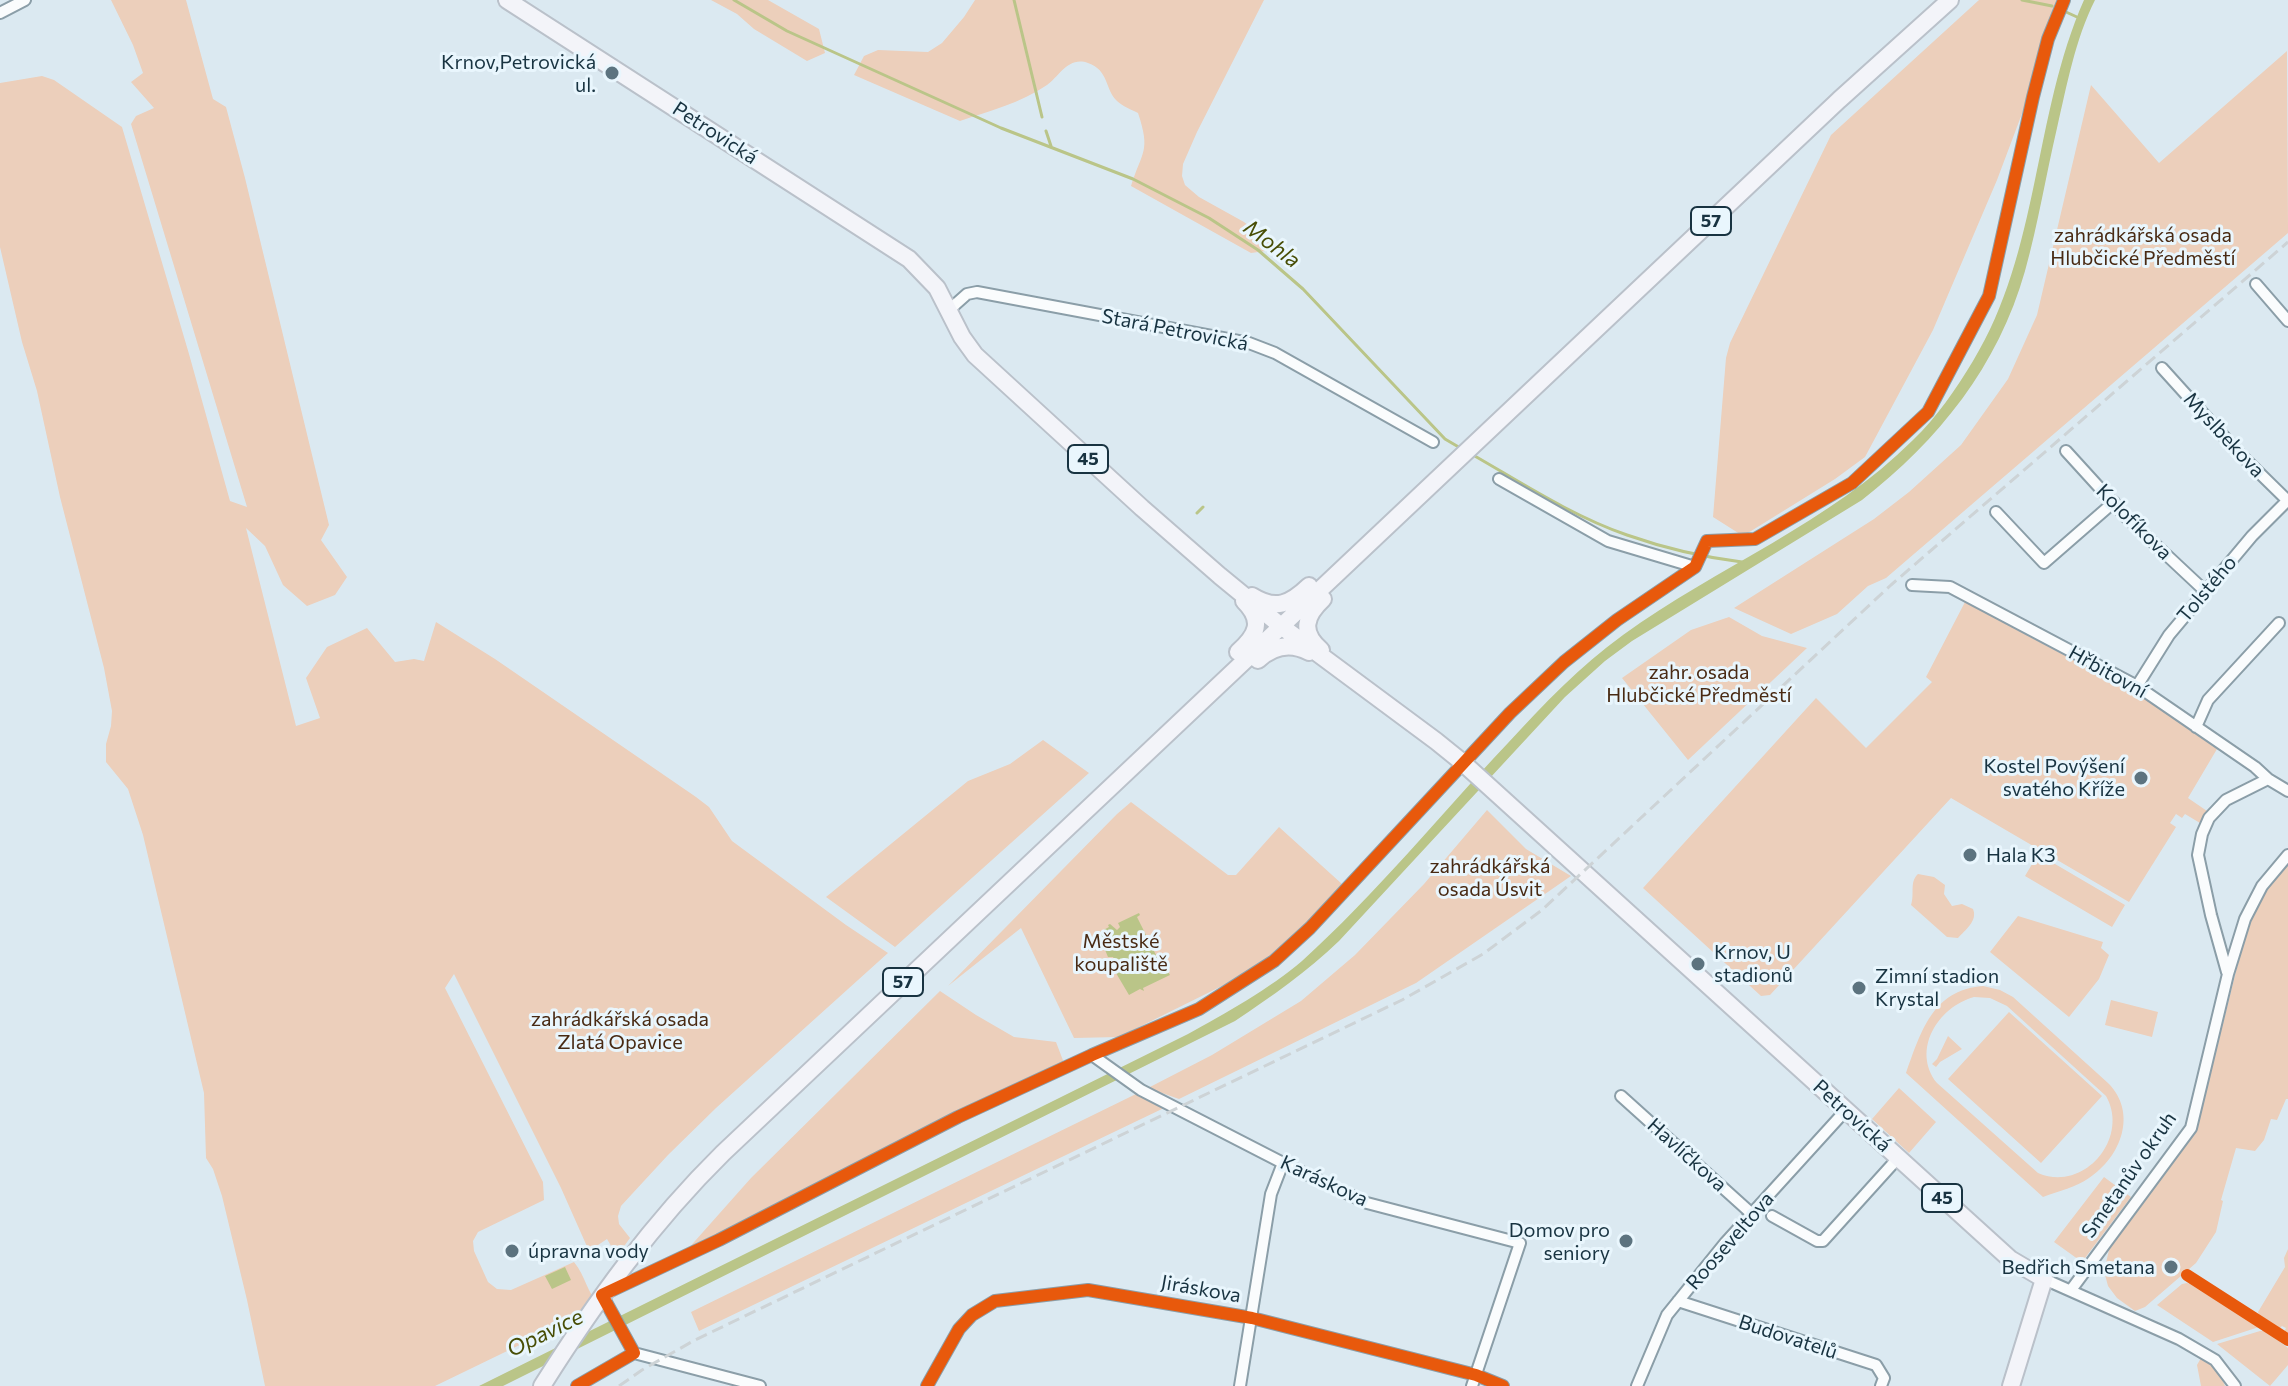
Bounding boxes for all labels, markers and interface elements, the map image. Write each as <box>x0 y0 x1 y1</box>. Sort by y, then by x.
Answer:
place label: Krnov,Petrovická ul. <box>441 50 596 97</box>
marker: Krnov,Petrovická ul. <box>603 64 621 82</box>
street label: Petrovická <box>668 97 762 169</box>
road number: 57 <box>1691 207 1731 235</box>
water label: Mohla <box>1239 214 1305 274</box>
park label: zahrádkářská osada Hlubčické Předměstí <box>2050 223 2236 270</box>
street label: Stará Petrovická <box>1100 304 1250 356</box>
street label: Myslbekova <box>2178 387 2270 483</box>
road number: 45 <box>1068 445 1108 473</box>
street label: Kolofíkova <box>2091 479 2177 565</box>
street label: Tolstého <box>2172 551 2242 627</box>
street label: Hřbitovní <box>2064 641 2152 703</box>
park label: zahr. osada Hlubčické Předměstí <box>1606 660 1792 707</box>
place label: Kostel Povýšení svatého Kříže <box>1983 754 2125 801</box>
marker: Kostel Povýšení svatého Kříže <box>2132 769 2150 787</box>
place label: Hala K3 <box>1986 843 2056 867</box>
marker: Hala K3 <box>1961 846 1979 864</box>
park label: zahrádkářská osada Úsvit <box>1430 854 1550 901</box>
park label: Městské koupaliště <box>1074 929 1168 976</box>
place label: Krnov, U stadionů <box>1714 940 1793 987</box>
marker: Krnov, U stadionů <box>1689 955 1707 973</box>
place label: Zimní stadion Krystal <box>1875 964 1999 1011</box>
road number: 57 <box>883 968 923 996</box>
marker: Zimní stadion Krystal <box>1850 979 1868 997</box>
park label: zahrádkářská osada Zlatá Opavice <box>531 1007 709 1054</box>
street label: Petrovická <box>1808 1075 1896 1157</box>
street label: Smetanův okruh <box>2077 1107 2181 1243</box>
street label: Havlíčkova <box>1643 1113 1731 1197</box>
street label: Karáskova <box>1276 1150 1372 1212</box>
road number: 45 <box>1922 1184 1962 1212</box>
street label: Rooseveltova <box>1681 1187 1779 1295</box>
place label: Domov pro seniory <box>1509 1218 1610 1265</box>
marker: Domov pro seniory <box>1617 1232 1635 1250</box>
place label: úpravna vody <box>528 1239 649 1263</box>
marker: úpravna vody <box>503 1242 521 1260</box>
place label: Bedřich Smetana <box>2002 1255 2155 1279</box>
marker: Bedřich Smetana <box>2162 1258 2180 1276</box>
street label: Jiráskova <box>1159 1270 1243 1308</box>
water label: Opavice <box>503 1303 587 1363</box>
street label: Budovatelů <box>1736 1310 1840 1364</box>

